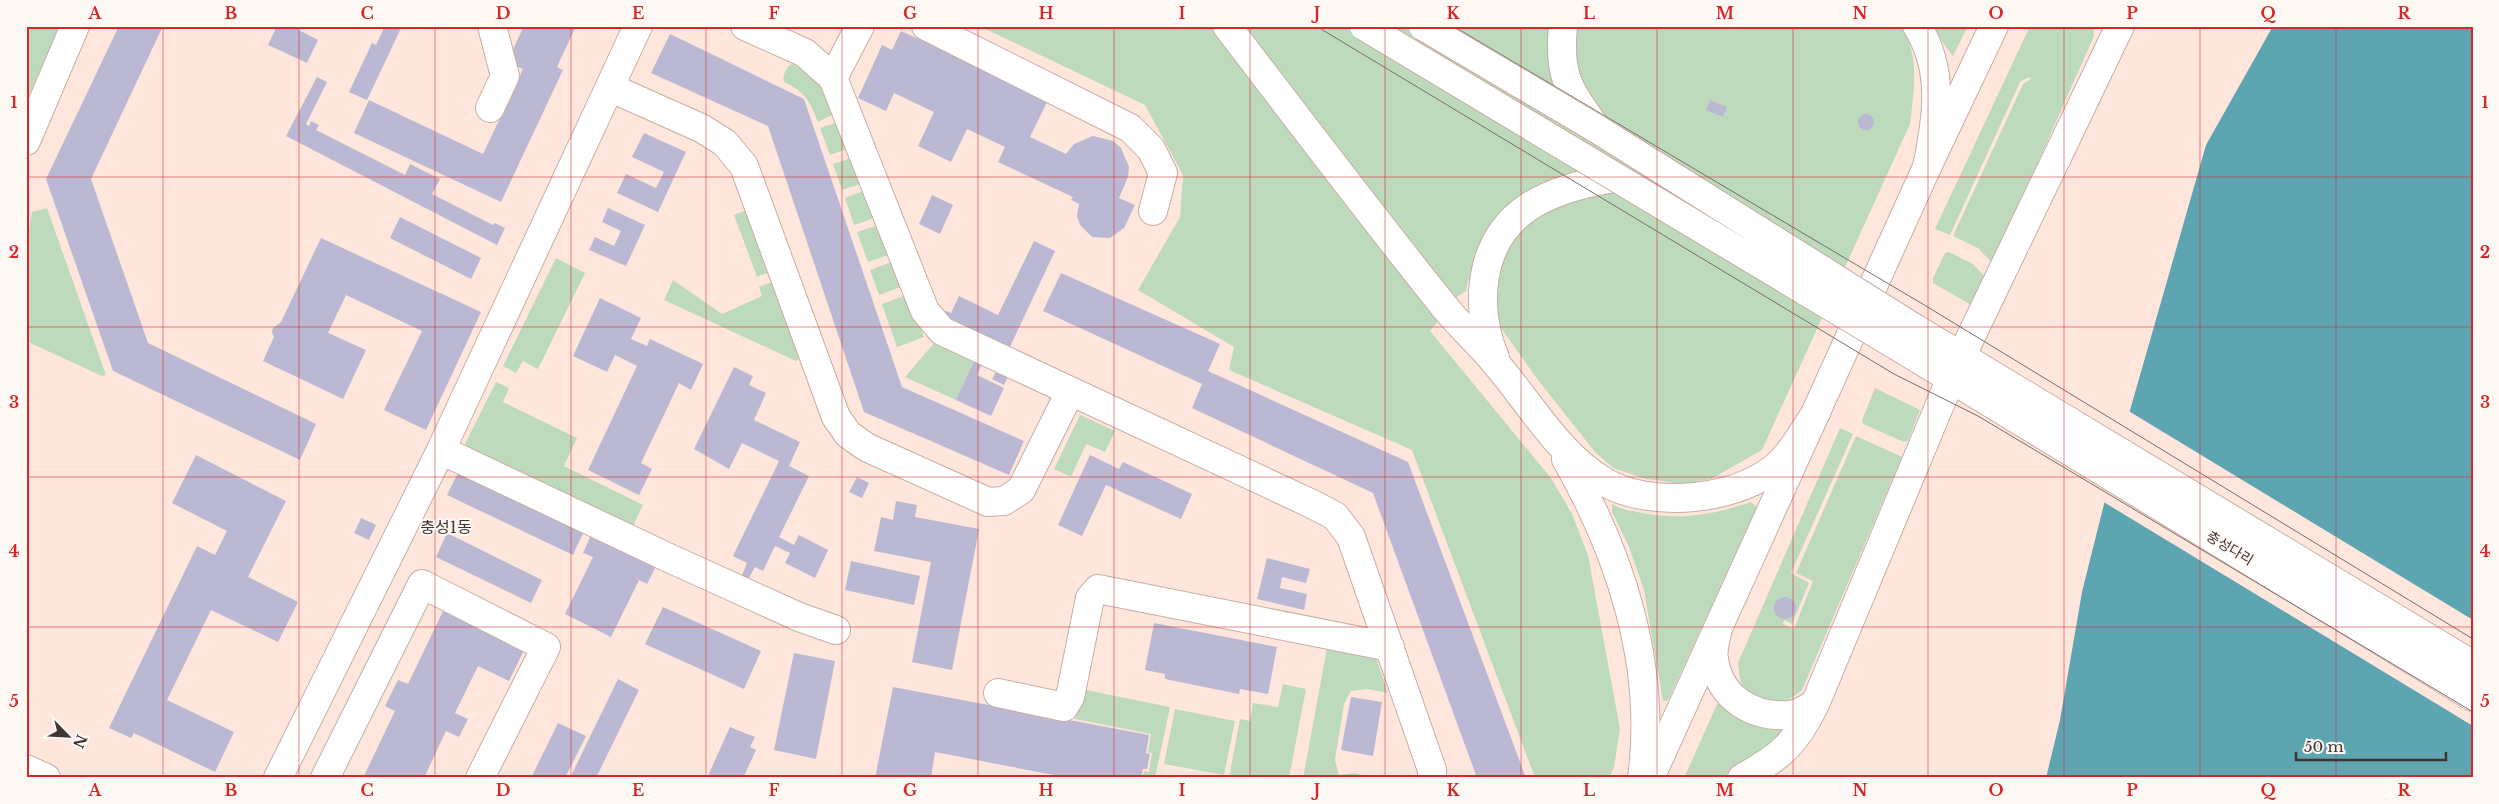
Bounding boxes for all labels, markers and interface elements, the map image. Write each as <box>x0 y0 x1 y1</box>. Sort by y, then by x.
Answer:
text: A <box>88 3 103 23</box>
text: B <box>225 3 238 23</box>
text: C <box>360 3 374 23</box>
text: D <box>496 3 510 23</box>
text: E <box>632 3 644 23</box>
text: F <box>768 3 780 23</box>
text: G <box>903 3 917 23</box>
text: H <box>1038 3 1054 23</box>
text: I <box>1179 3 1186 23</box>
text: J <box>1311 3 1320 23</box>
text: K <box>1446 3 1460 23</box>
text: L <box>1583 3 1595 23</box>
text: M <box>1716 3 1734 23</box>
text: N <box>1852 3 1868 23</box>
text: O <box>1988 3 2004 23</box>
text: P <box>2126 3 2138 23</box>
text: Q <box>2260 3 2276 23</box>
text: R <box>2397 3 2411 23</box>
text: 1 <box>11 92 18 112</box>
text: 1 <box>2482 92 2489 112</box>
text: 2 <box>9 242 19 262</box>
text: 2 <box>2480 242 2490 262</box>
text: 3 <box>9 392 19 412</box>
text: 3 <box>2480 392 2490 412</box>
district label: 충성1동 <box>420 517 472 537</box>
street label: 충성다리 <box>2203 527 2257 569</box>
text: 4 <box>9 541 19 561</box>
text: 4 <box>2480 541 2490 561</box>
text: 5 <box>9 691 19 711</box>
text: 5 <box>2480 691 2490 711</box>
north arrow <box>42 712 92 762</box>
scale bar <box>2296 729 2446 761</box>
text: N <box>69 732 91 751</box>
text: 50 m <box>2304 737 2344 756</box>
text: A <box>88 780 103 800</box>
text: B <box>225 780 238 800</box>
text: C <box>360 780 374 800</box>
text: D <box>496 780 510 800</box>
text: E <box>632 780 644 800</box>
text: F <box>768 780 780 800</box>
text: G <box>903 780 917 800</box>
text: H <box>1038 780 1054 800</box>
text: I <box>1179 780 1186 800</box>
text: J <box>1311 780 1320 800</box>
text: K <box>1446 780 1460 800</box>
text: L <box>1583 780 1595 800</box>
text: M <box>1716 780 1734 800</box>
text: N <box>1852 780 1868 800</box>
text: O <box>1988 780 2004 800</box>
text: P <box>2126 780 2138 800</box>
text: Q <box>2260 780 2276 800</box>
text: R <box>2397 780 2411 800</box>

